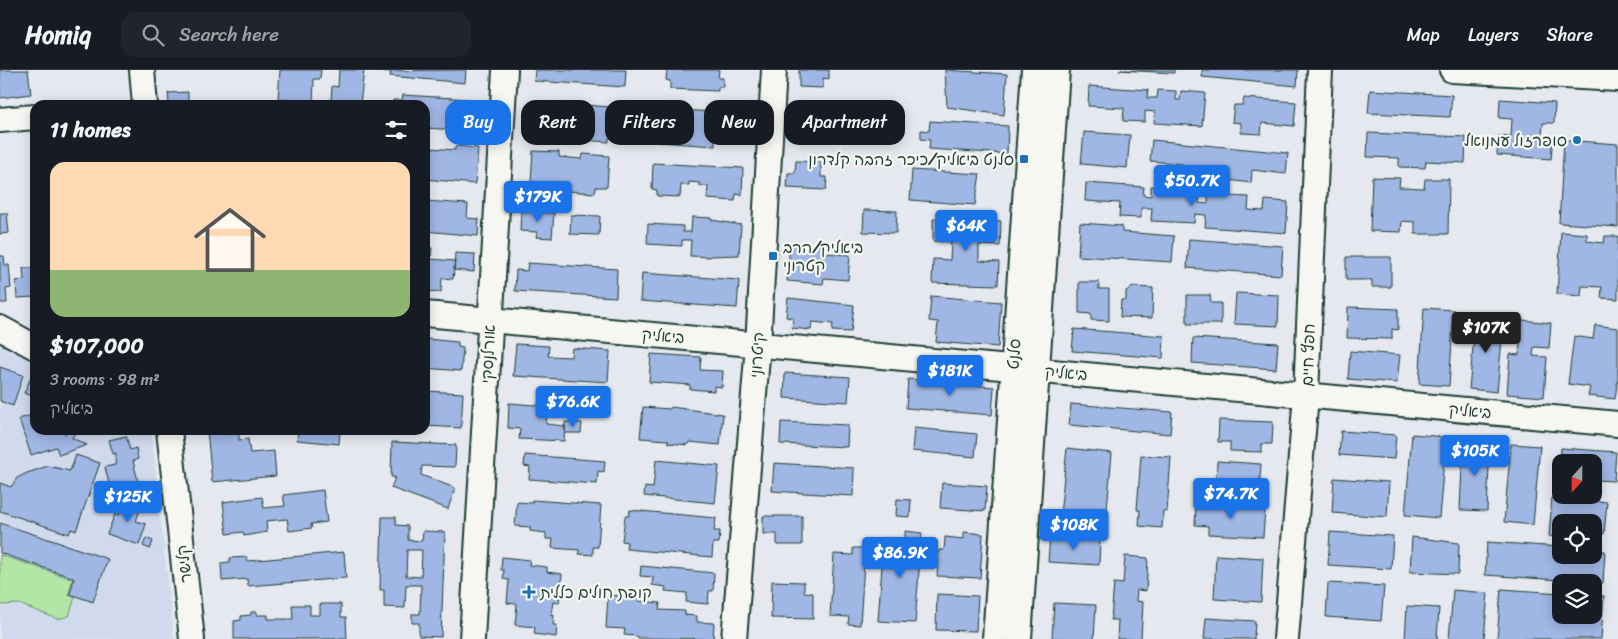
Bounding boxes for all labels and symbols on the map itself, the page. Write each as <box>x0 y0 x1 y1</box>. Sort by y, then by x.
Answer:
place label: סופרזול עמנואל <box>1464 126 1567 155</box>
marker: סופרזול עמנואל <box>1571 134 1583 146</box>
place label: סלנט ביאליק/כיכר זהבה קלדרון <box>808 145 1014 174</box>
marker: סלנט ביאליק/כיכר זהבה קלדרון <box>1018 153 1030 165</box>
pin: $50.7K <box>1151 164 1233 207</box>
pin: $179K <box>503 180 573 223</box>
pin: $64K <box>936 210 996 252</box>
place label: ביאליק/הרב קטרוני <box>783 233 863 280</box>
marker: ביאליק/הרב קטרוני <box>767 250 779 262</box>
pin: $107K <box>1451 312 1521 354</box>
street label: ביאליק <box>640 320 686 352</box>
street label: חפץ חיים <box>1292 323 1324 387</box>
street label: אורלנסקי <box>472 324 504 384</box>
street label: קיטרוני <box>741 331 773 379</box>
street label: סלנט <box>998 338 1030 370</box>
pin: $181K <box>915 354 985 397</box>
street label: ביאליק <box>1043 357 1089 389</box>
pin: $76.6K <box>532 386 614 428</box>
street label: ביאליק <box>1447 395 1493 427</box>
pin: $105K <box>1440 434 1510 477</box>
north arrow <box>1552 454 1602 504</box>
pin: $74.7K <box>1190 478 1272 520</box>
pin: $125K <box>93 480 163 523</box>
pin: $108K <box>1039 508 1109 551</box>
pin: $86.9K <box>859 536 941 579</box>
street label: קלישר <box>168 544 200 584</box>
place label: קופת חולים כללית <box>539 578 652 607</box>
marker: קופת חולים כללית <box>522 585 536 599</box>

